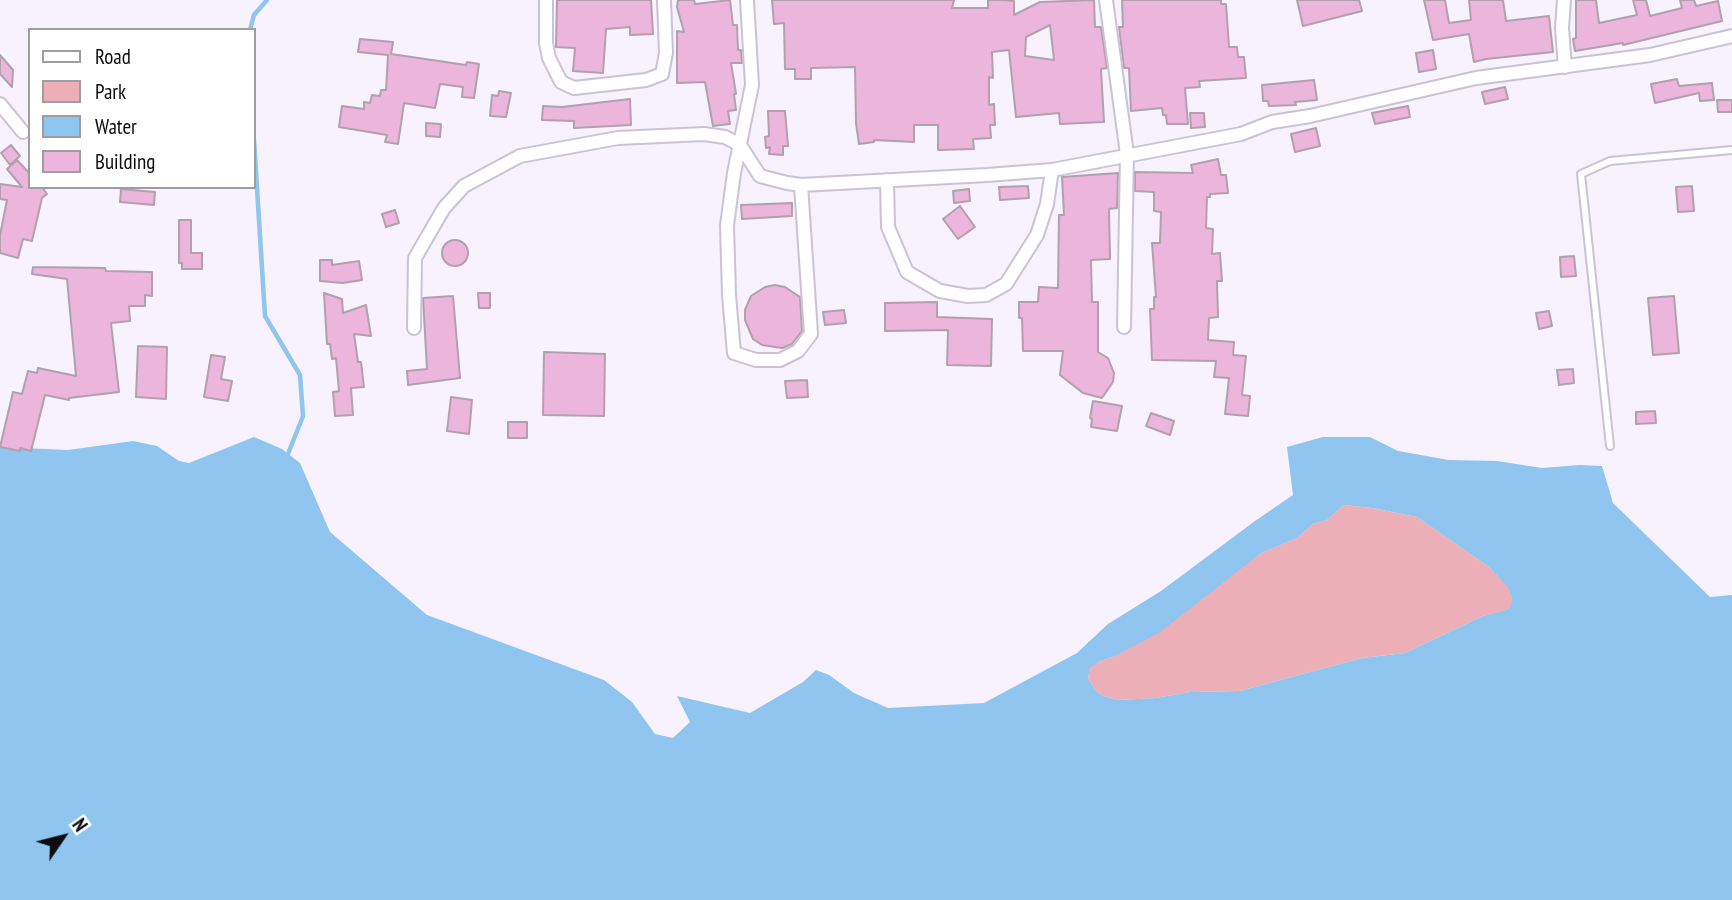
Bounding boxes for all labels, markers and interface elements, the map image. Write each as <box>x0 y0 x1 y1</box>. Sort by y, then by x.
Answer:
legend <box>28 28 256 189</box>
text: Road <box>95 43 131 70</box>
text: Park <box>95 78 126 105</box>
text: Water <box>95 113 137 140</box>
text: Building <box>95 148 155 175</box>
north arrow <box>28 802 98 872</box>
text: N <box>67 814 93 836</box>

